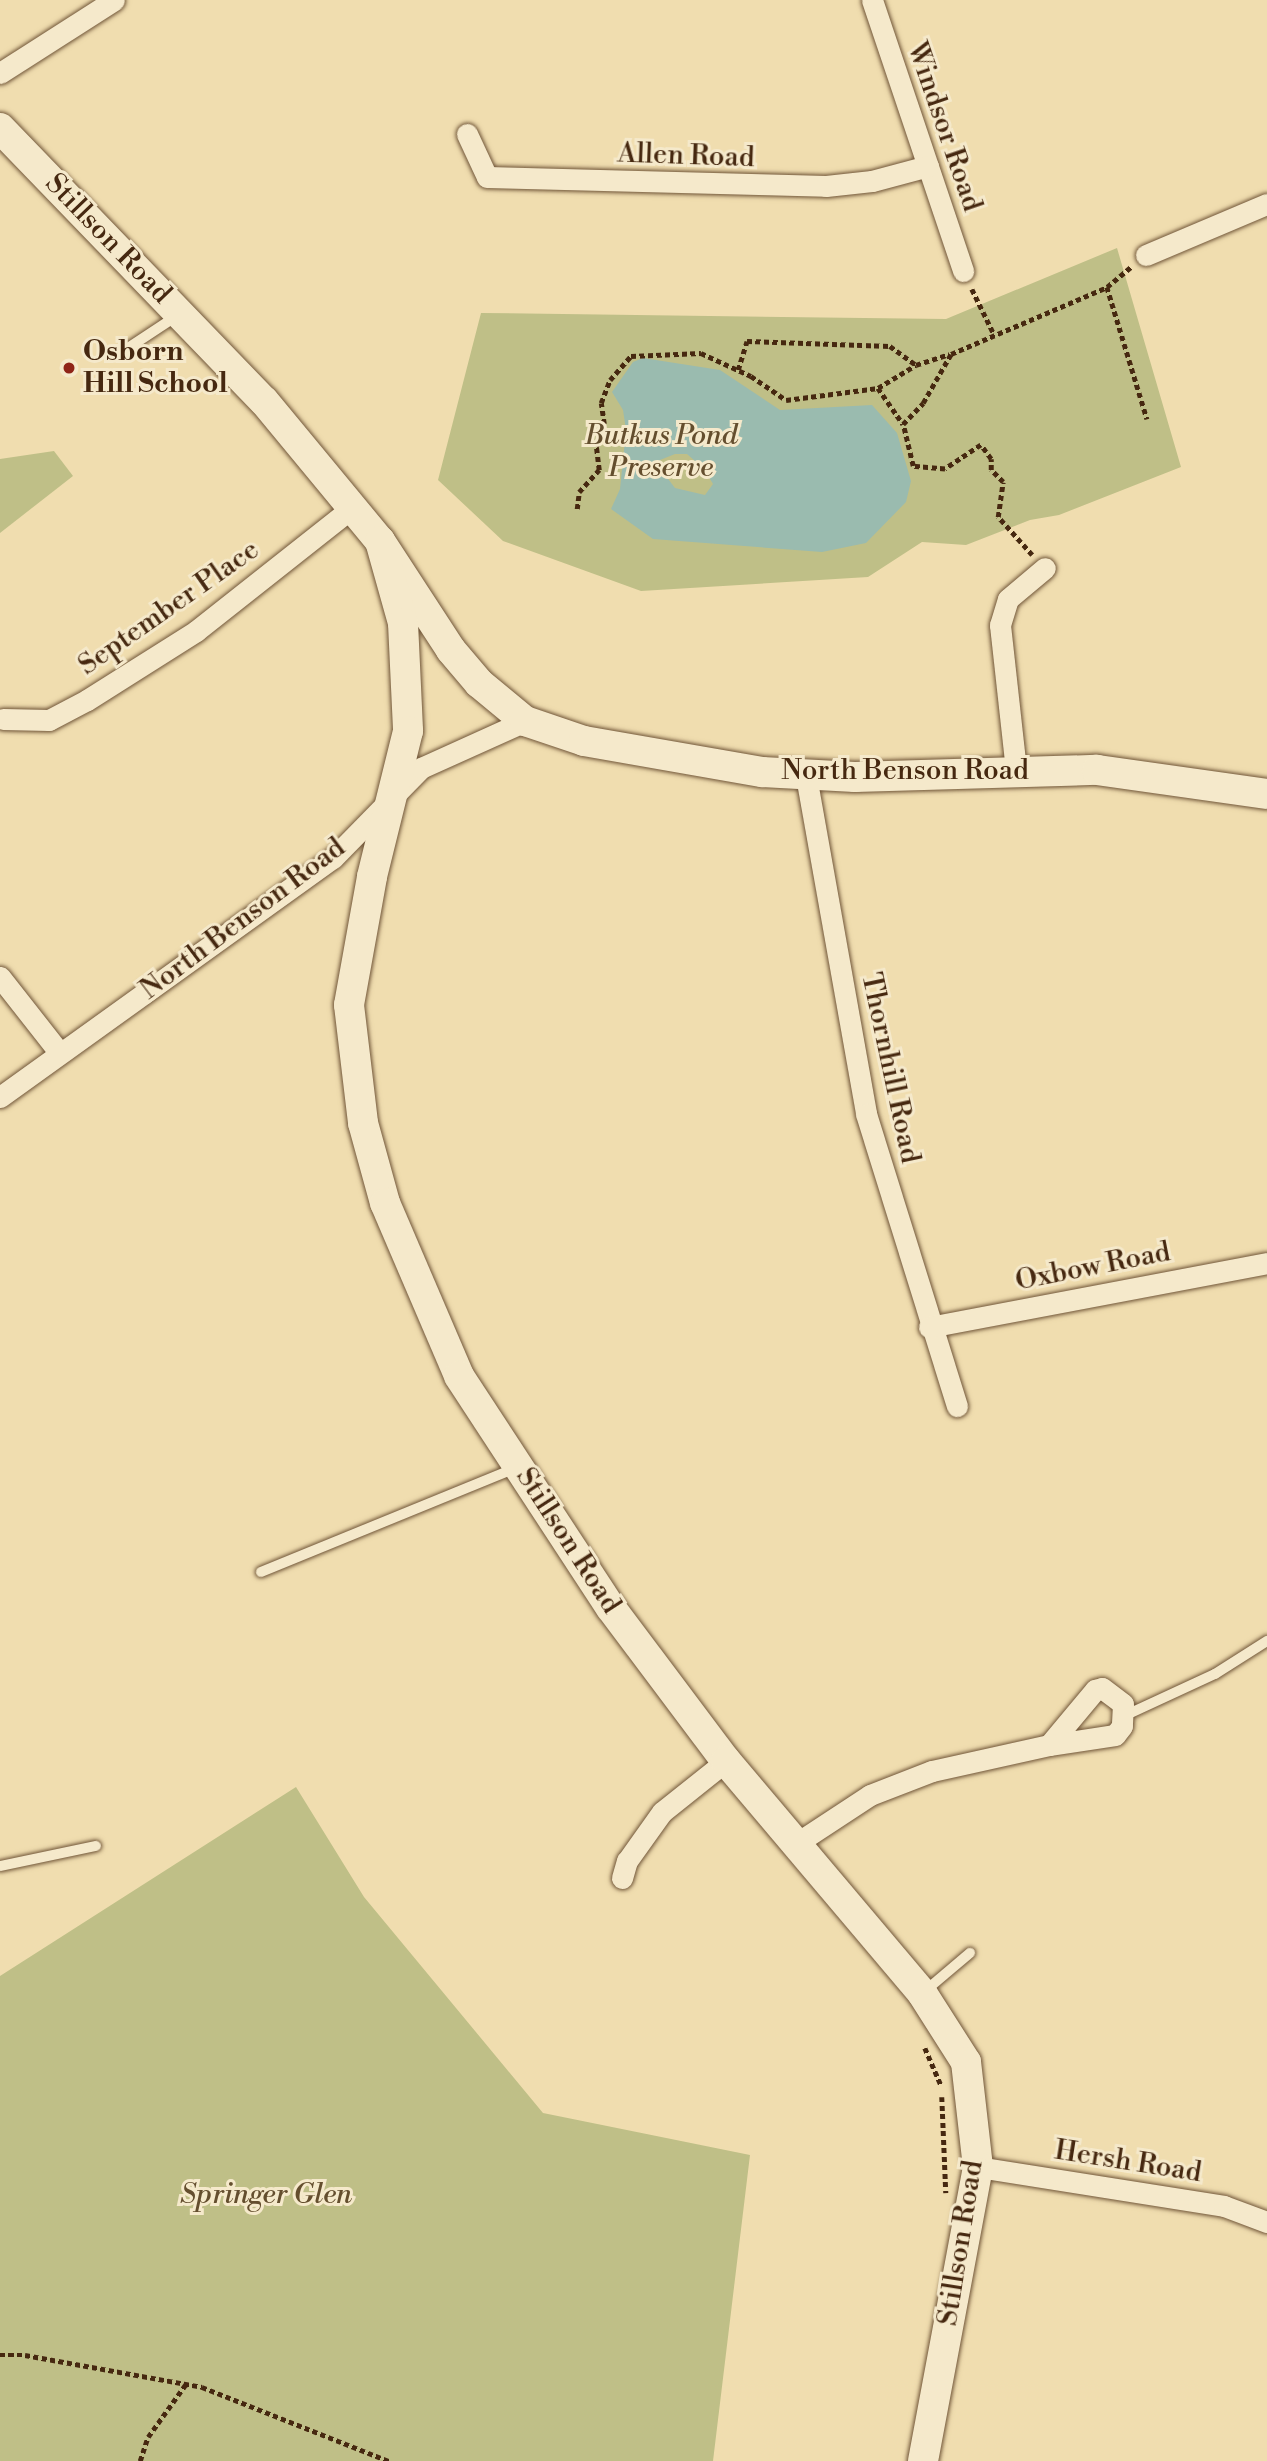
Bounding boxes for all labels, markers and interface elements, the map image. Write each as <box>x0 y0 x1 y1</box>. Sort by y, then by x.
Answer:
street label: Windsor Road <box>899 38 989 216</box>
street label: Allen Road <box>617 137 755 175</box>
street label: Stillson Road <box>38 167 178 311</box>
place label: Osborn Hill School <box>83 335 228 401</box>
marker: Osborn Hill School <box>61 360 77 376</box>
park label: Butkus Pond Preserve <box>585 419 737 485</box>
street label: September Place <box>72 533 266 683</box>
street label: North Benson Road <box>781 754 1029 788</box>
street label: North Benson Road <box>134 831 352 1007</box>
street label: Thornhill Road <box>853 970 927 1166</box>
street label: Oxbow Road <box>1013 1236 1173 1298</box>
street label: Stillson Road <box>508 1462 628 1620</box>
street label: Hersh Road <box>1052 2134 1204 2190</box>
street label: Stillson Road <box>931 2158 991 2328</box>
park label: Springer Glen <box>180 2178 352 2212</box>

